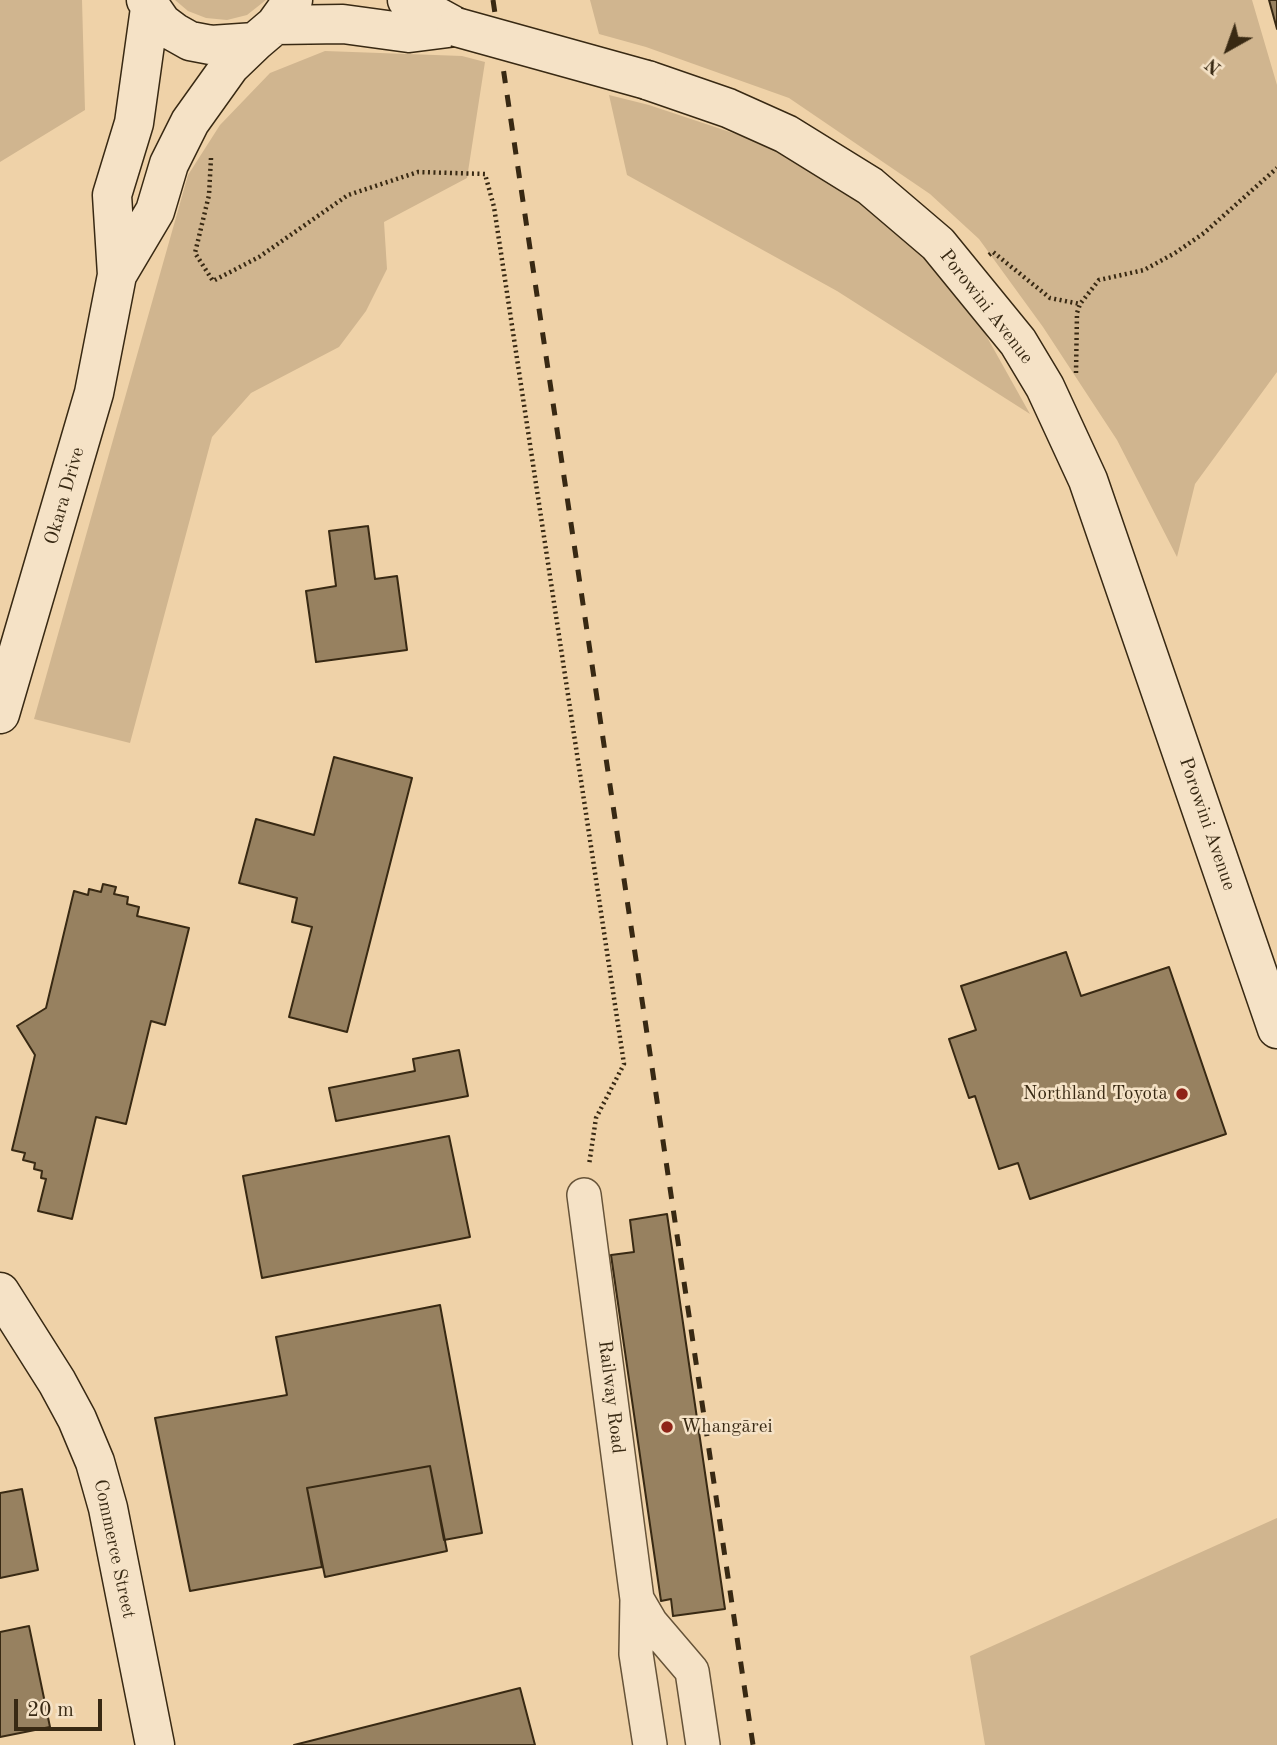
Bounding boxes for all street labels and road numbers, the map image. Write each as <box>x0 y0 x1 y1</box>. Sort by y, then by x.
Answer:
street label: Porowini Avenue <box>934 245 1038 369</box>
street label: Okara Drive <box>40 444 90 548</box>
street label: Porowini Avenue <box>1174 754 1240 894</box>
street label: Railway Road <box>593 1339 629 1455</box>
street label: Commerce Street <box>88 1477 140 1621</box>

